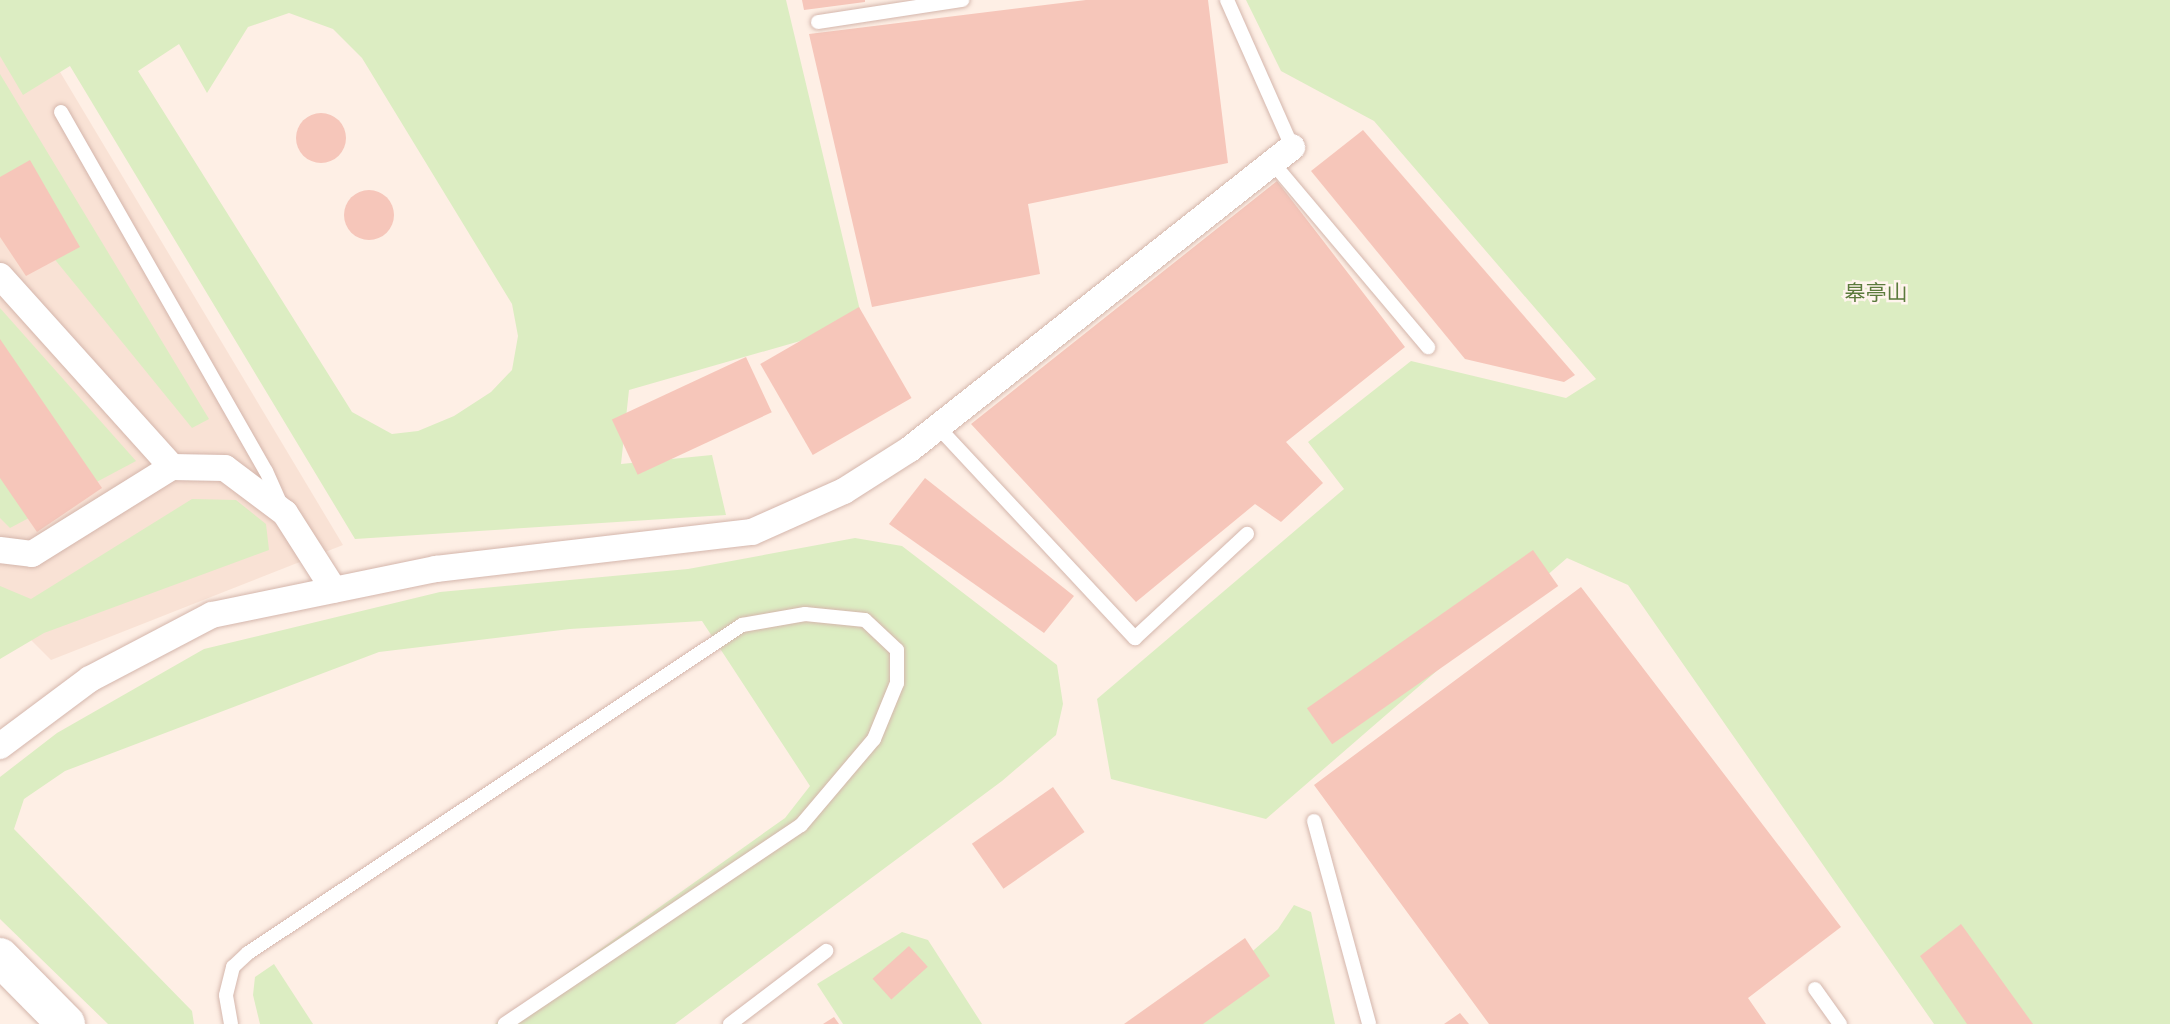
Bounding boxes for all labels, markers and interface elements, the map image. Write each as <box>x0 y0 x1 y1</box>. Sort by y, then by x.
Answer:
park label: 皋亭山 <box>1845 280 1907 306</box>

